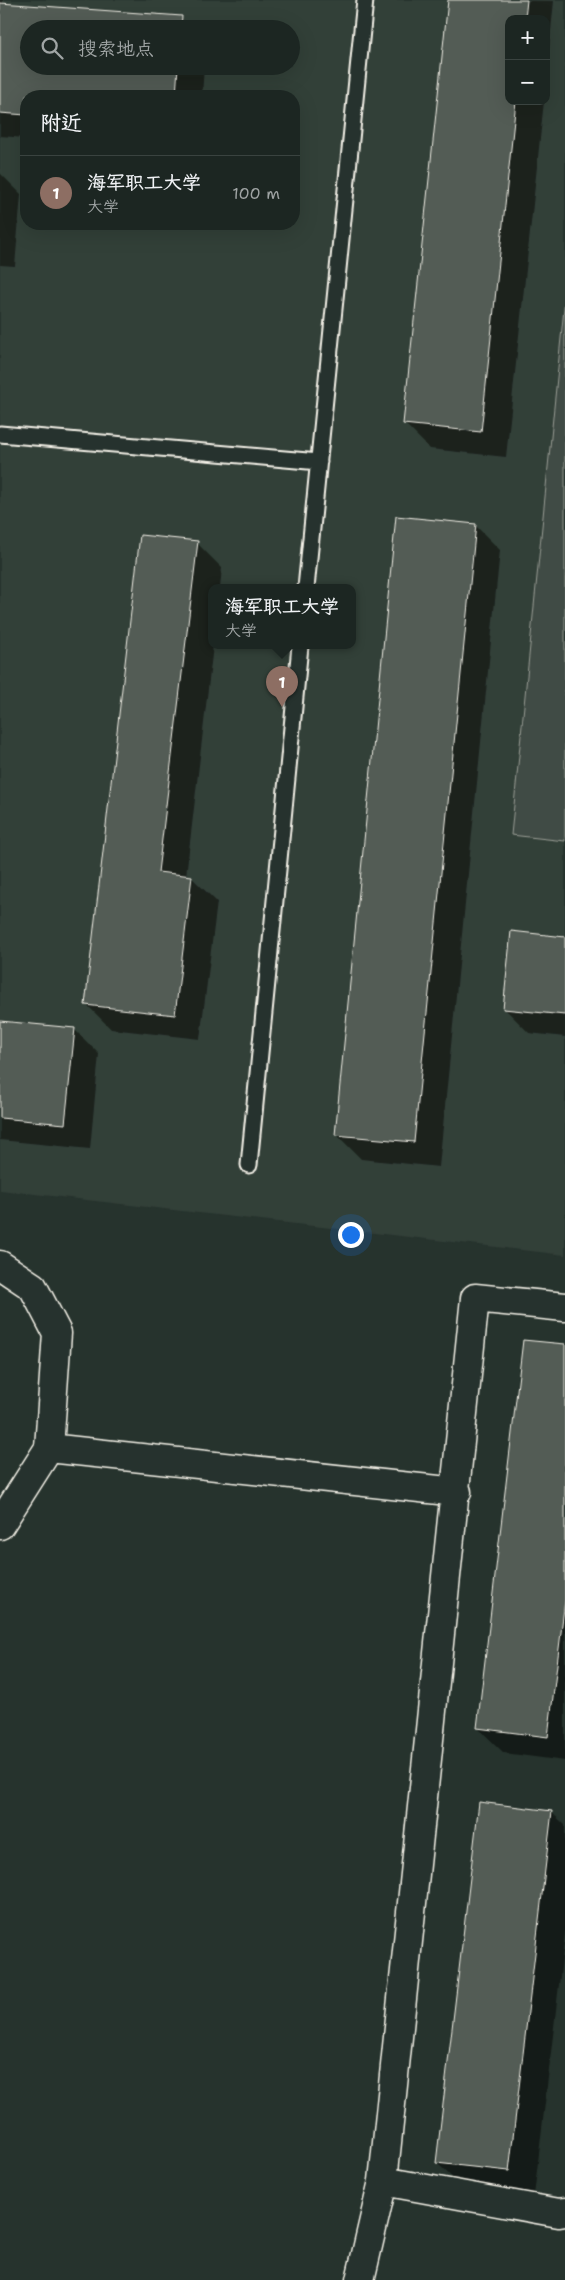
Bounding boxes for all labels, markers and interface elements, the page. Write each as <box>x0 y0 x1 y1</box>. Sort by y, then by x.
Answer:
map controls <box>505 15 550 105</box>
button: + <box>505 15 550 60</box>
search box <box>20 20 300 75</box>
icon: search <box>38 34 66 62</box>
text: 搜索地点 <box>78 36 154 61</box>
button: − <box>505 60 550 105</box>
text: 附近 <box>40 109 82 137</box>
text: 海军职工大学 <box>87 170 201 195</box>
text: 1 <box>52 183 60 204</box>
text: 100 m <box>232 183 280 204</box>
text: 大学 <box>87 196 119 217</box>
popup <box>208 584 356 649</box>
text: 海军职工大学 <box>225 594 339 619</box>
text: 大学 <box>225 620 257 641</box>
pin: 1 <box>266 666 298 707</box>
your location <box>338 1222 364 1248</box>

